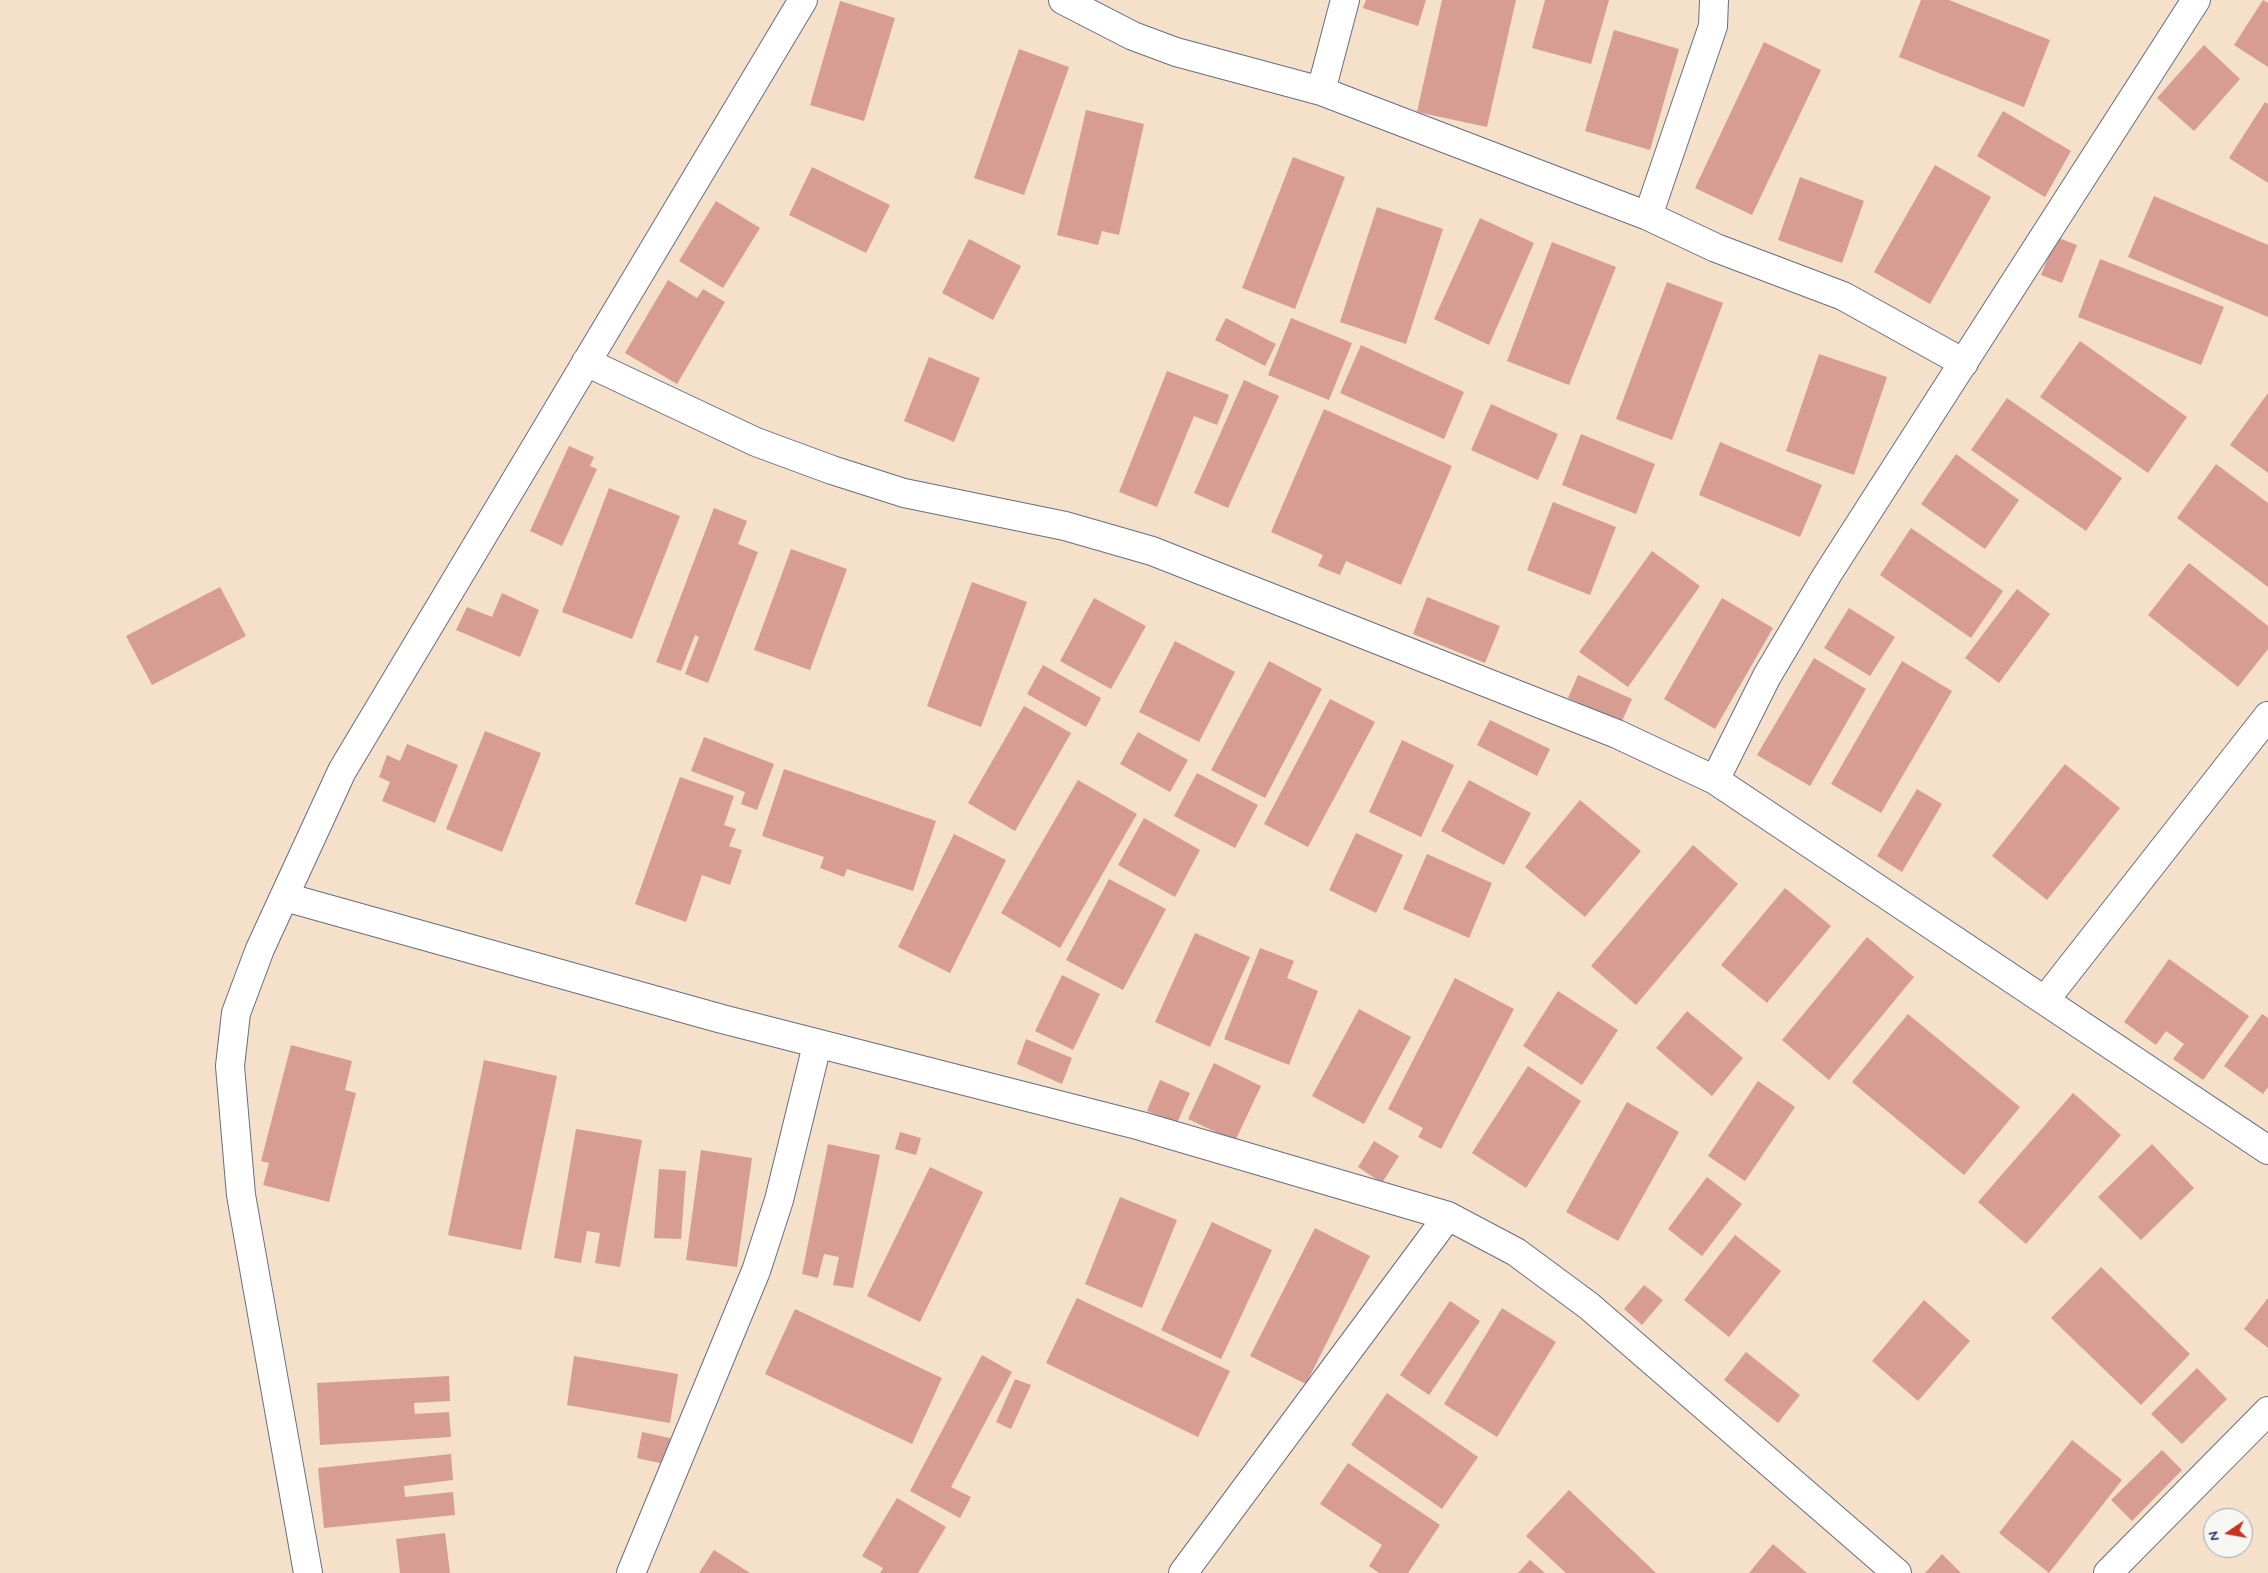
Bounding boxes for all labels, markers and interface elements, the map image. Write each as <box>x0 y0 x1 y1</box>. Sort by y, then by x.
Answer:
north arrow <box>2203 1508 2253 1558</box>
text: N <box>2205 1529 2224 1542</box>

